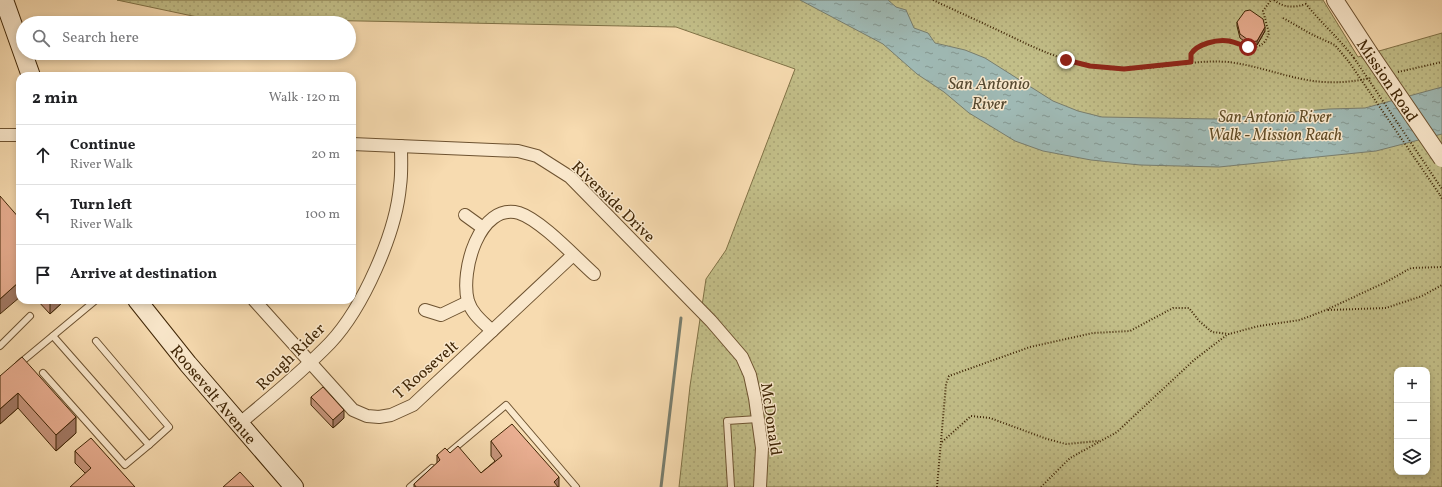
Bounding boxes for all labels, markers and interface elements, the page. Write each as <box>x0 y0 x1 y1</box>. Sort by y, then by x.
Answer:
search box <box>16 16 356 60</box>
icon: search <box>30 27 52 49</box>
text: Search here <box>62 28 139 49</box>
street label: Mission Road <box>1350 35 1422 127</box>
route start <box>1239 38 1257 56</box>
route end <box>1057 51 1075 69</box>
water label: San Antonio River <box>948 73 1030 116</box>
text: 2 min <box>32 87 78 110</box>
text: Walk · 120 m <box>269 89 340 107</box>
park label: San Antonio River Walk - Mission Reach <box>1208 107 1342 147</box>
text: Continue <box>70 135 135 156</box>
icon: ahead <box>32 144 54 166</box>
text: 20 m <box>311 146 340 164</box>
text: River Walk <box>70 156 133 174</box>
street label: Riverside Drive <box>566 157 659 248</box>
text: Turn left <box>70 195 132 216</box>
icon: left <box>32 204 54 226</box>
text: 100 m <box>305 206 340 224</box>
text: River Walk <box>70 216 133 234</box>
icon: arrive <box>32 264 54 286</box>
text: Arrive at destination <box>70 264 217 285</box>
street label: Rough Rider <box>252 319 331 396</box>
street label: T Roosevelt <box>389 336 464 405</box>
street label: Roosevelt Avenue <box>164 341 261 450</box>
map controls <box>1394 367 1430 475</box>
button: + <box>1394 367 1430 403</box>
street label: McDonald <box>754 381 786 457</box>
button: − <box>1394 403 1430 439</box>
button: layers <box>1394 439 1430 475</box>

